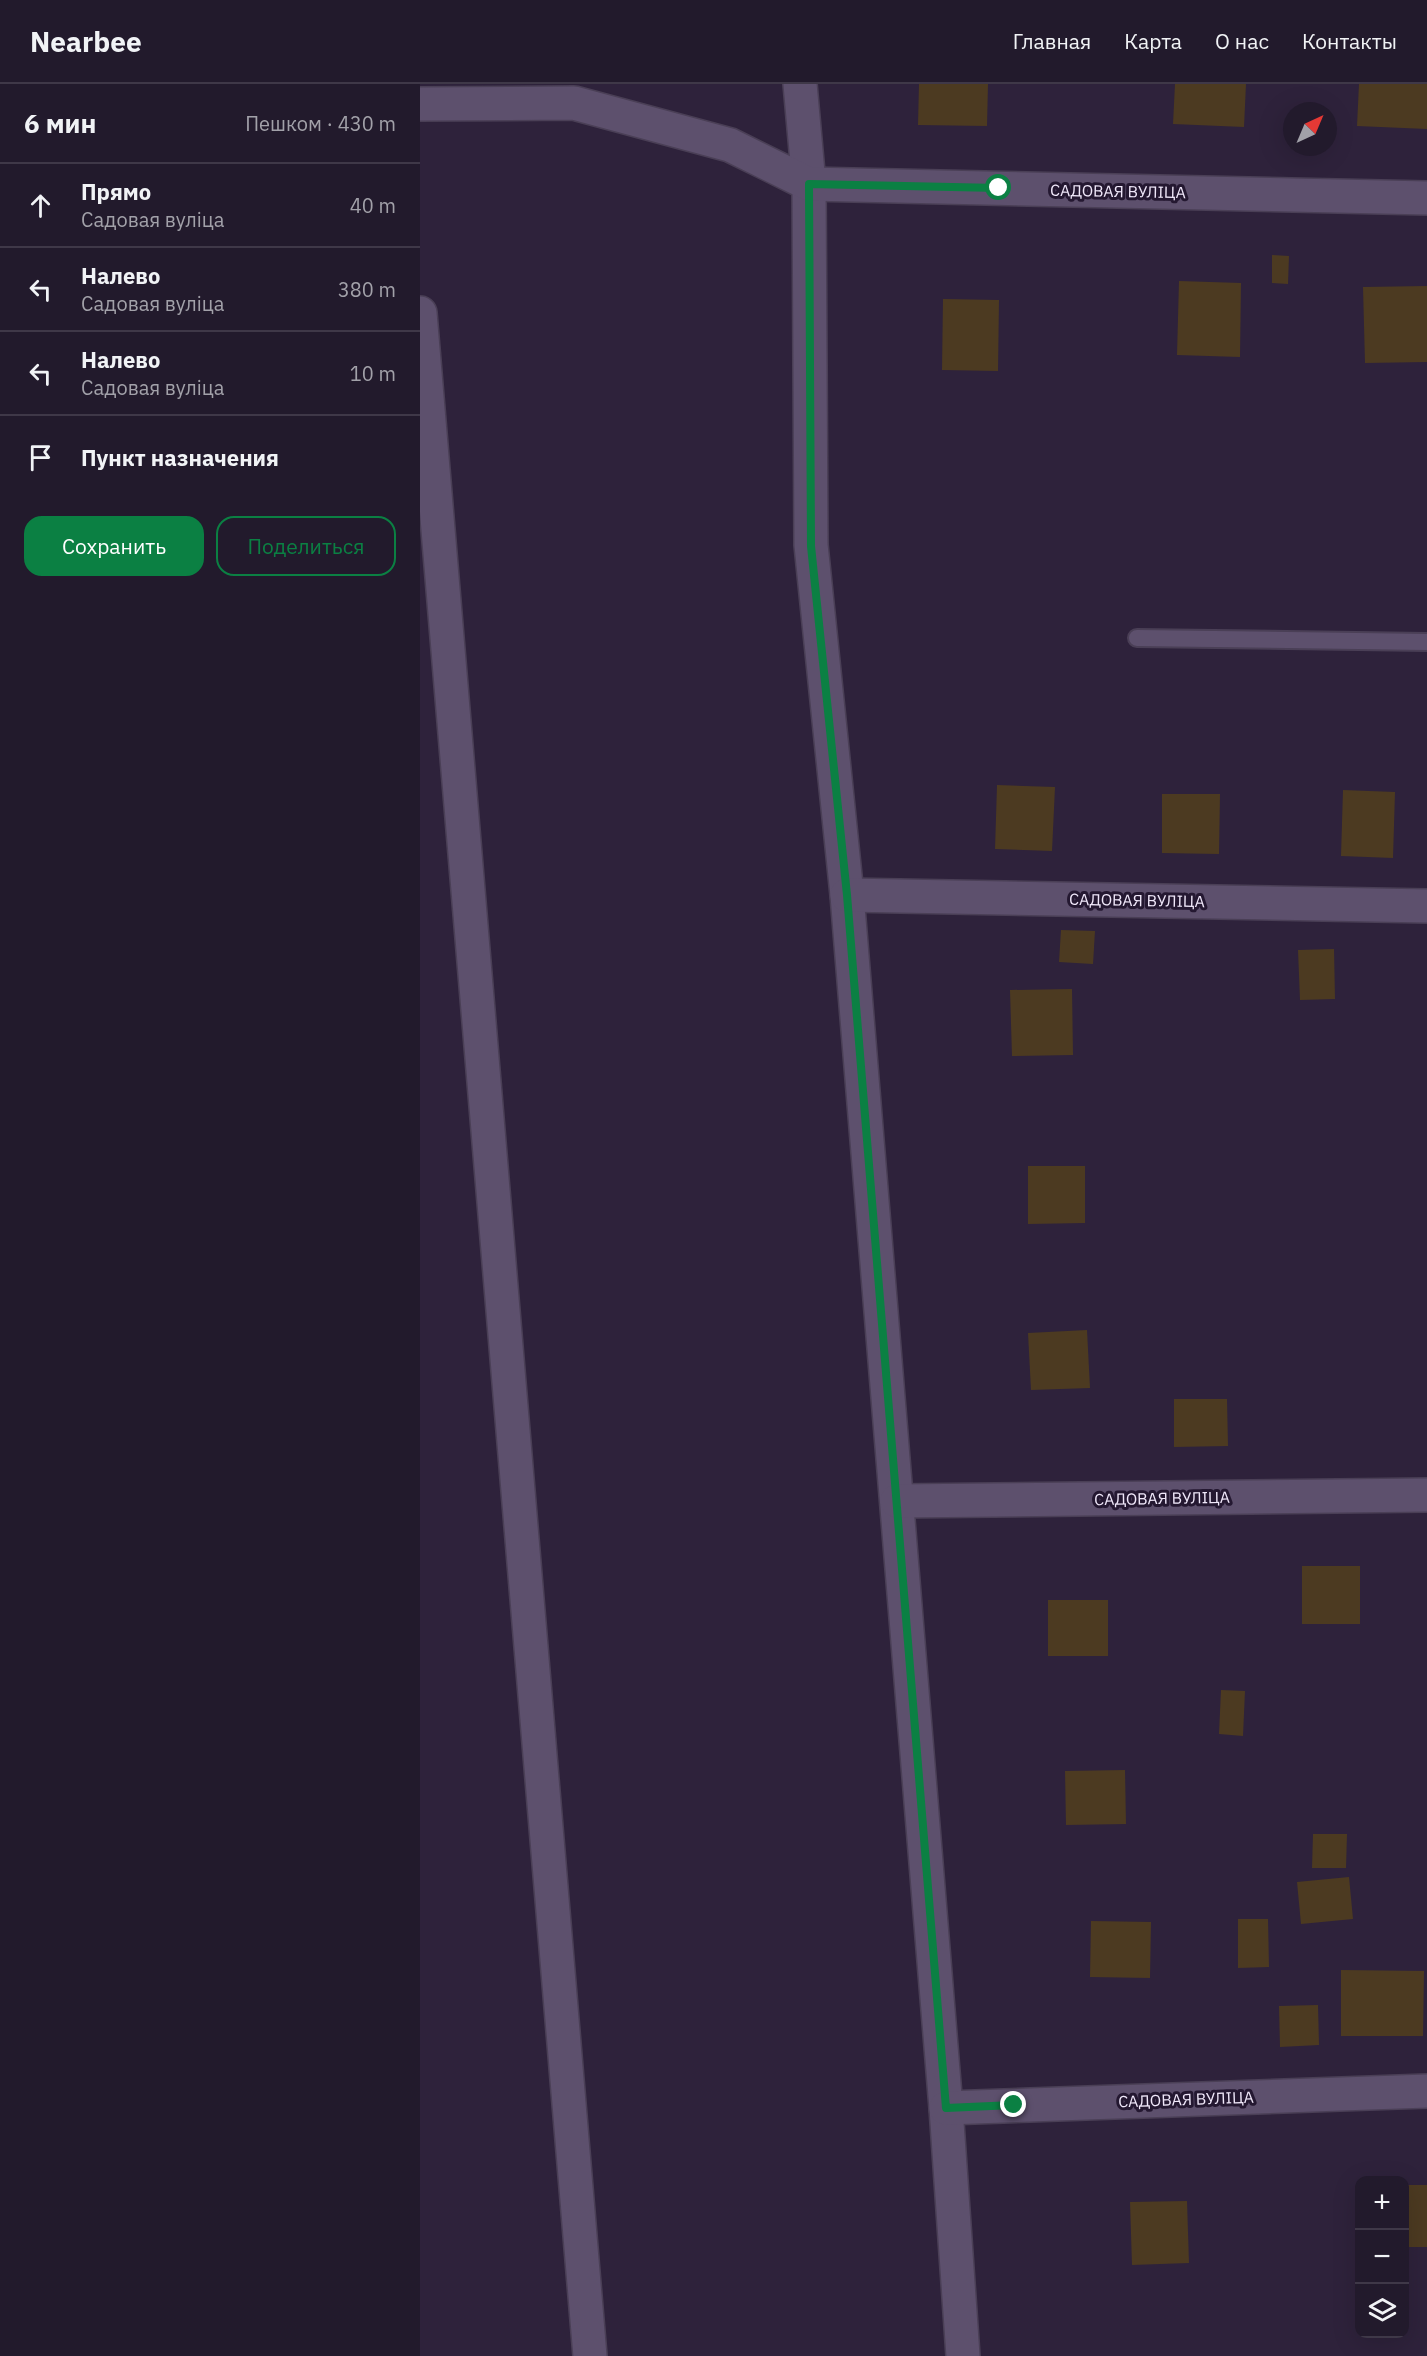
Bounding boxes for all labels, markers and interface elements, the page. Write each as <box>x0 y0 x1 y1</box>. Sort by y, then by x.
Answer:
text: Nearbee <box>30 23 142 60</box>
text: Главная <box>1013 27 1091 55</box>
text: Карта <box>1124 27 1182 55</box>
text: О нас <box>1215 27 1269 55</box>
text: Контакты <box>1302 27 1397 55</box>
north arrow <box>1283 102 1337 156</box>
text: 6 мин <box>24 106 96 140</box>
text: Пешком · 430 m <box>245 110 396 137</box>
route start <box>985 174 1011 200</box>
text: Прямо <box>81 177 151 206</box>
street label: САДОВАЯ ВУЛІЦА <box>1050 180 1186 202</box>
icon: ahead <box>24 189 57 222</box>
text: 40 m <box>350 192 396 219</box>
text: Садовая вуліца <box>81 206 225 233</box>
text: Налево <box>81 261 160 290</box>
icon: left <box>24 273 57 306</box>
text: 380 m <box>338 276 396 303</box>
text: Садовая вуліца <box>81 290 225 317</box>
text: Налево <box>81 345 160 374</box>
icon: left <box>24 357 57 390</box>
text: 10 m <box>350 360 396 387</box>
text: Садовая вуліца <box>81 374 225 401</box>
icon: arrive <box>24 441 57 474</box>
text: Пункт назначения <box>81 443 279 472</box>
button: Сохранить <box>24 516 204 576</box>
button: Поделиться <box>216 516 396 576</box>
street label: САДОВАЯ ВУЛІЦА <box>1069 889 1205 911</box>
street label: САДОВАЯ ВУЛІЦА <box>1094 1487 1230 1509</box>
street label: САДОВАЯ ВУЛІЦА <box>1118 2087 1254 2111</box>
route end <box>1000 2091 1026 2117</box>
map controls <box>1355 2176 1409 2338</box>
button: + <box>1355 2176 1409 2230</box>
button: − <box>1355 2230 1409 2284</box>
button: layers <box>1355 2284 1409 2338</box>

